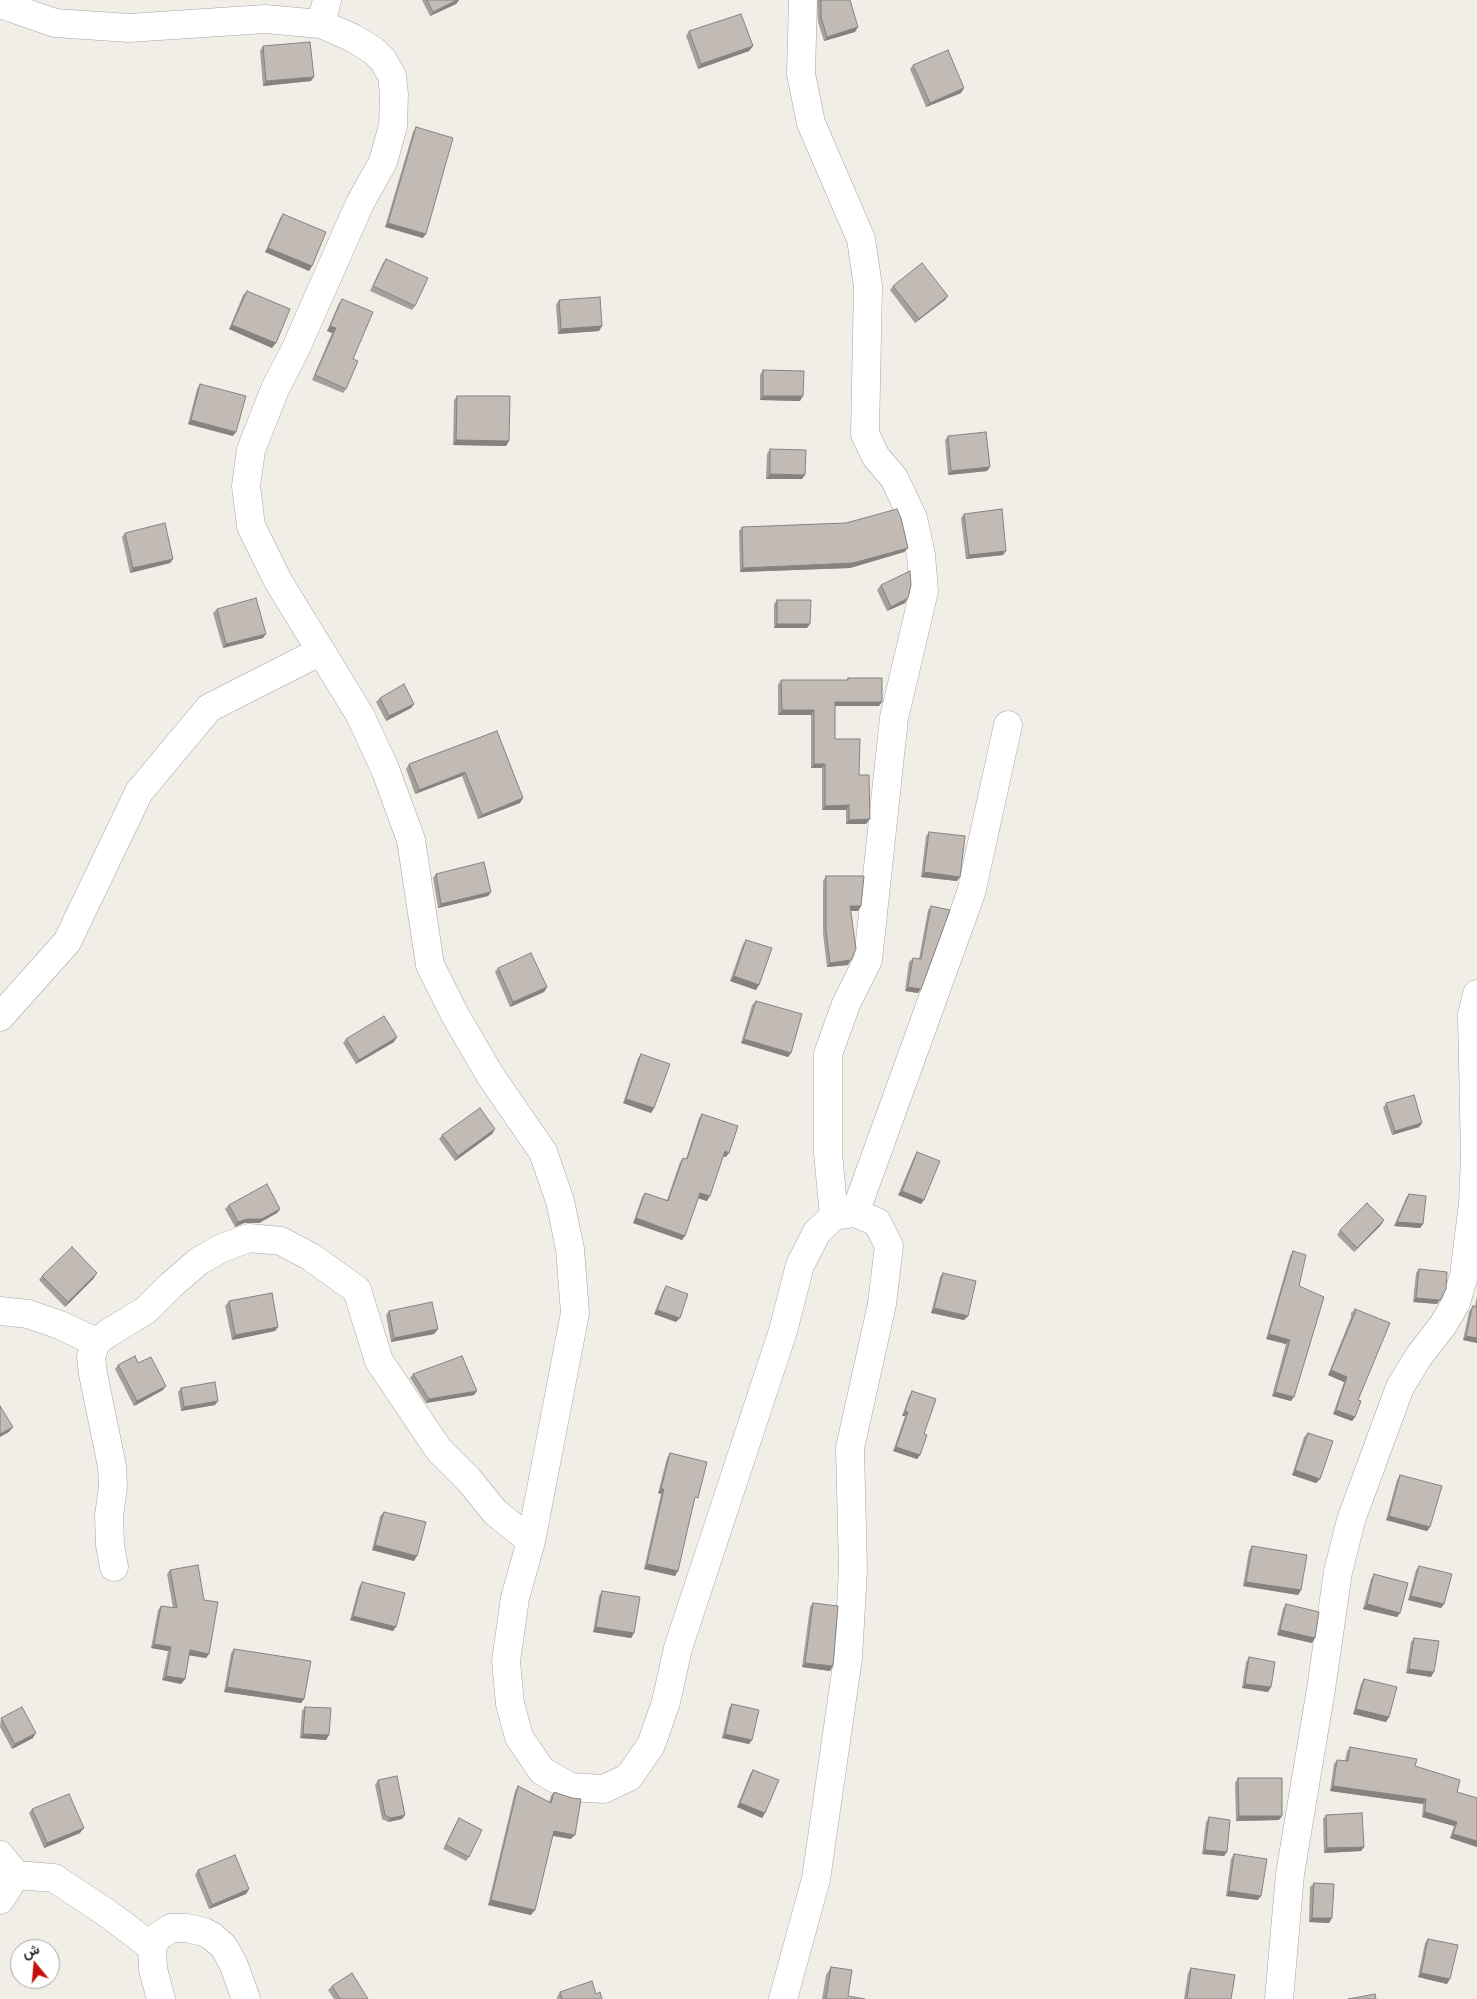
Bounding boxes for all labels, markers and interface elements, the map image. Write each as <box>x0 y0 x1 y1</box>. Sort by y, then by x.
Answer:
north arrow <box>10 1939 60 1989</box>
text: ش <box>20 1940 42 1962</box>

